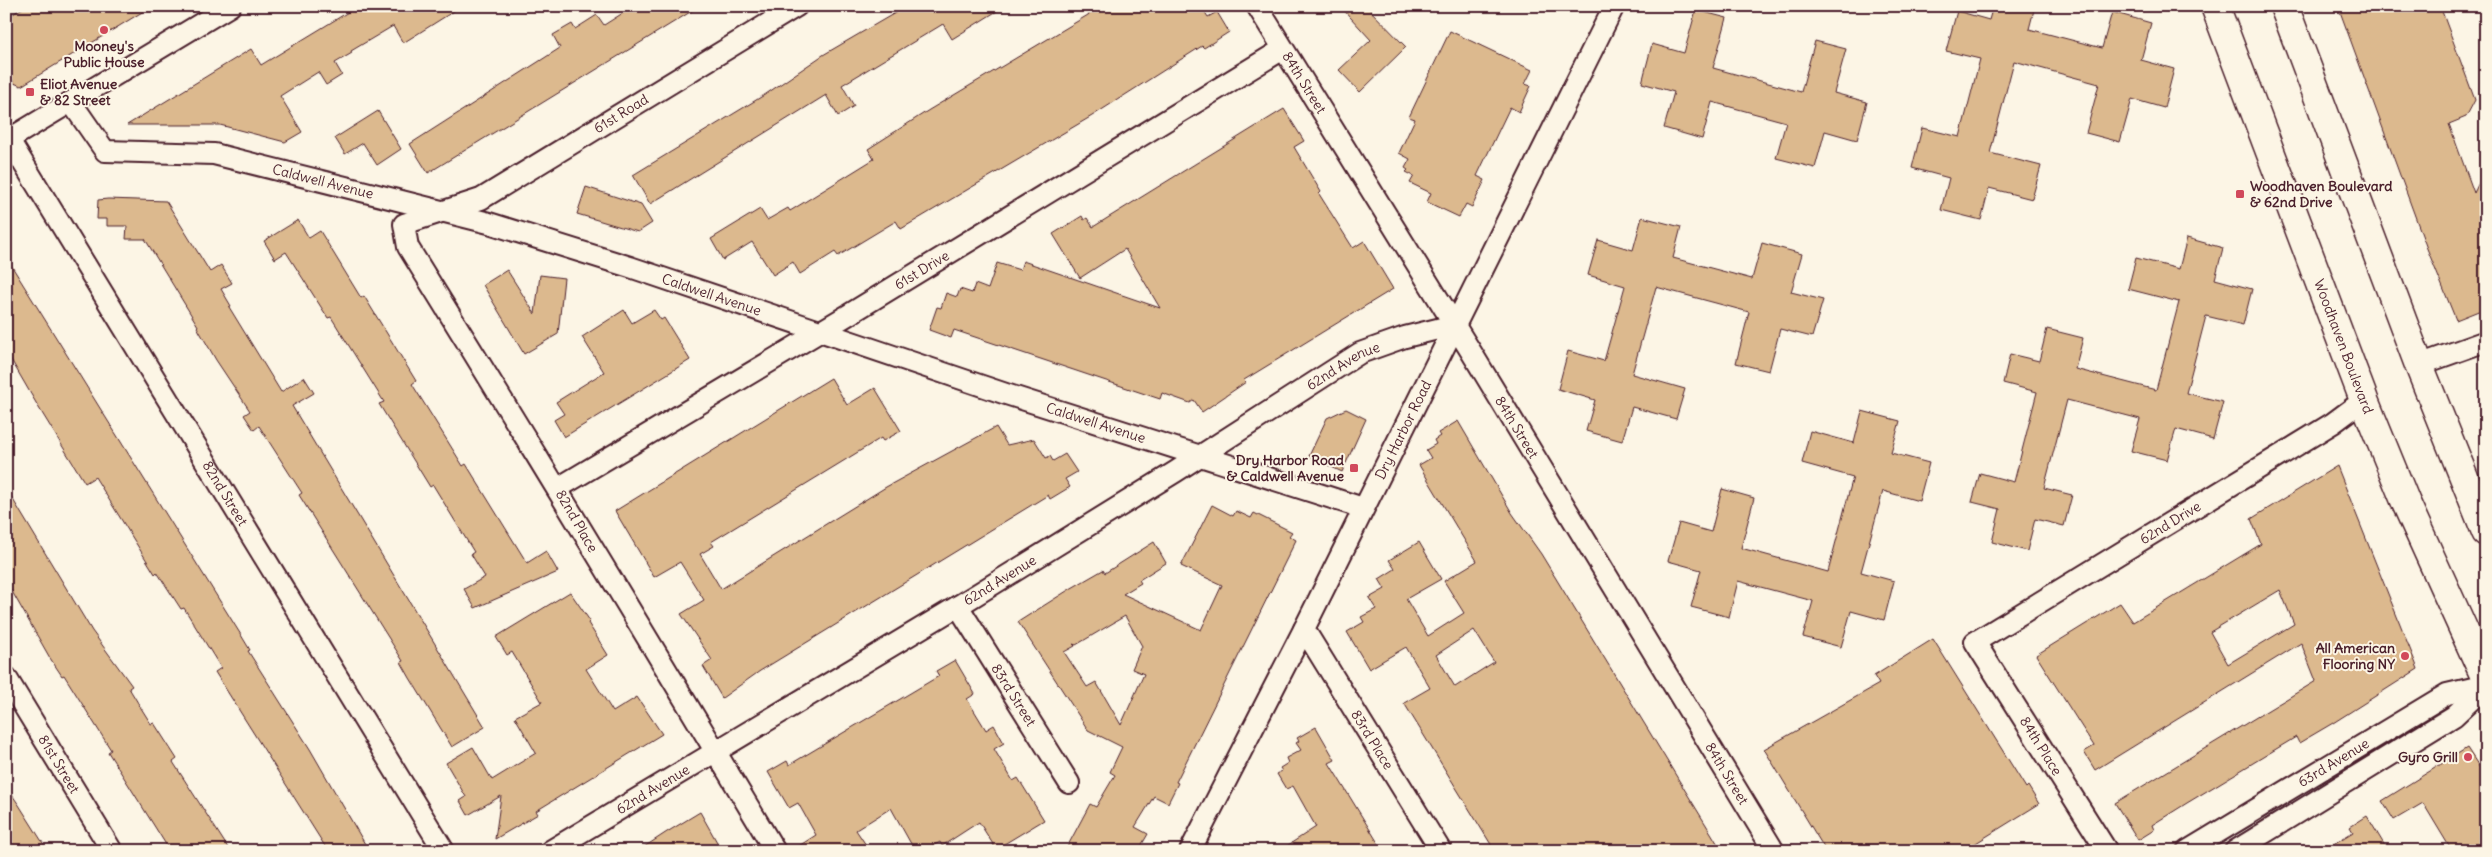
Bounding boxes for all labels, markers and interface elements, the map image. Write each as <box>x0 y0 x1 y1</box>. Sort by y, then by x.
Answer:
marker: Mooney's Public House <box>98 24 110 36</box>
place label: Mooney's Public House <box>63 37 145 71</box>
street label: 84th Street <box>1278 48 1331 117</box>
place label: Eliot Avenue & 82 Street <box>40 75 118 109</box>
marker: Eliot Avenue & 82 Street <box>24 86 36 98</box>
street label: 61st Road <box>590 90 652 137</box>
street label: Caldwell Avenue <box>270 160 375 203</box>
place label: Woodhaven Boulevard & 62nd Drive <box>2250 177 2393 211</box>
marker: Woodhaven Boulevard & 62nd Drive <box>2234 188 2246 200</box>
street label: 61st Drive <box>891 246 952 294</box>
street label: Caldwell Avenue <box>660 269 764 320</box>
street label: Woodhaven Boulevard <box>2310 277 2378 416</box>
street label: 62nd Avenue <box>1303 338 1382 394</box>
street label: Dry Harbor Road <box>1371 377 1435 482</box>
street label: 84th Street <box>1491 393 1543 462</box>
street label: Caldwell Avenue <box>1044 398 1148 447</box>
place label: Dry Harbor Road & Caldwell Avenue <box>1226 451 1345 485</box>
street label: 82nd Street <box>198 458 252 529</box>
marker: Dry Harbor Road & Caldwell Avenue <box>1348 462 1360 474</box>
street label: 82nd Place <box>552 486 602 556</box>
street label: 62nd Drive <box>2136 497 2204 548</box>
street label: 62nd Avenue <box>960 551 1040 610</box>
place label: All American Flooring NY <box>2316 639 2395 673</box>
marker: All American Flooring NY <box>2399 650 2411 662</box>
street label: 83rd Street <box>987 660 1040 730</box>
street label: 83rd Place <box>1347 706 1398 773</box>
street label: 84th Place <box>2016 713 2066 779</box>
street label: 81st Street <box>34 731 84 797</box>
street label: 63rd Avenue <box>2294 734 2372 791</box>
street label: 84th Street <box>1701 739 1753 808</box>
place label: Gyro Grill <box>2398 748 2458 766</box>
marker: Gyro Grill <box>2462 751 2474 763</box>
street label: 62nd Avenue <box>613 760 693 818</box>

